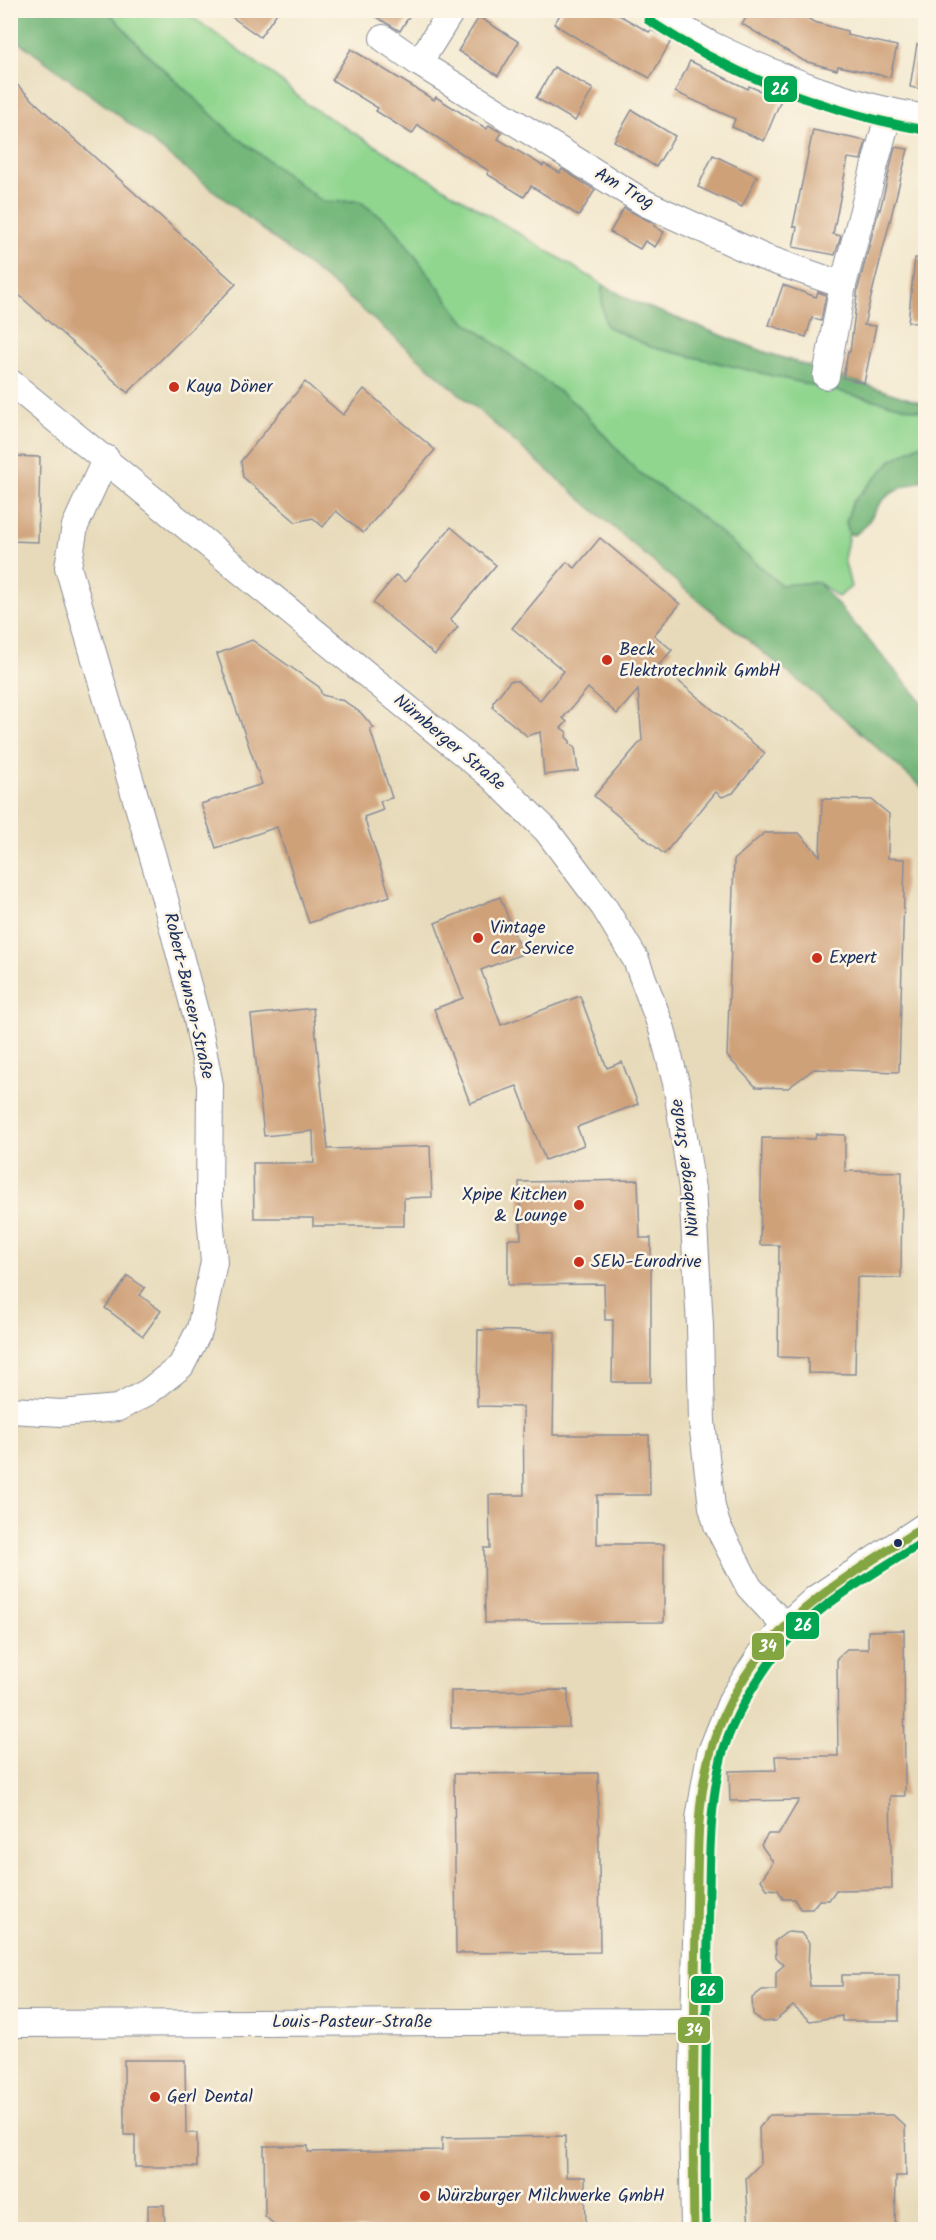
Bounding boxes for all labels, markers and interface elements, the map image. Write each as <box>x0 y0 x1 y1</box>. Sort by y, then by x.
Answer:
line badge: 26 <box>763 75 798 103</box>
text: 26 <box>771 78 789 103</box>
street label: Am Trog <box>589 160 659 218</box>
place label: Kaya Döner <box>186 373 274 402</box>
marker: Kaya Döner <box>167 380 181 394</box>
place label: Beck Elektrotechnik GmbH <box>619 636 781 686</box>
marker: Beck Elektrotechnik GmbH <box>600 653 614 667</box>
street label: Nürnberger Straße <box>386 687 512 799</box>
street label: Robert-Bunsen-Straße <box>155 910 221 1082</box>
place label: Vintage Car Service <box>490 914 574 964</box>
marker: Vintage Car Service <box>471 931 485 945</box>
place label: Expert <box>829 944 878 973</box>
marker: Expert <box>810 951 824 965</box>
street label: Nürnberger Straße <box>663 1097 709 1239</box>
place label: Xpipe Kitchen & Lounge <box>462 1181 567 1231</box>
marker: Xpipe Kitchen & Lounge <box>572 1198 586 1212</box>
place label: SEW-Eurodrive <box>591 1248 702 1277</box>
marker: SEW-Eurodrive <box>572 1255 586 1269</box>
unlabelled marker <box>892 1537 904 1549</box>
line badge: 26 <box>785 1611 820 1640</box>
text: 26 <box>794 1614 812 1639</box>
line badge: 34 <box>751 1632 785 1661</box>
text: 34 <box>758 1635 777 1660</box>
line badge: 26 <box>690 1975 724 2004</box>
text: 26 <box>698 1979 716 2004</box>
street label: Louis-Pasteur-Straße <box>272 2008 432 2037</box>
line badge: 34 <box>677 2016 711 2044</box>
text: 34 <box>684 2019 703 2044</box>
place label: Gerl Dental <box>167 2083 253 2112</box>
marker: Gerl Dental <box>148 2090 162 2104</box>
place label: Würzburger Milchwerke GmbH <box>437 2182 665 2211</box>
marker: Würzburger Milchwerke GmbH <box>418 2189 432 2203</box>

